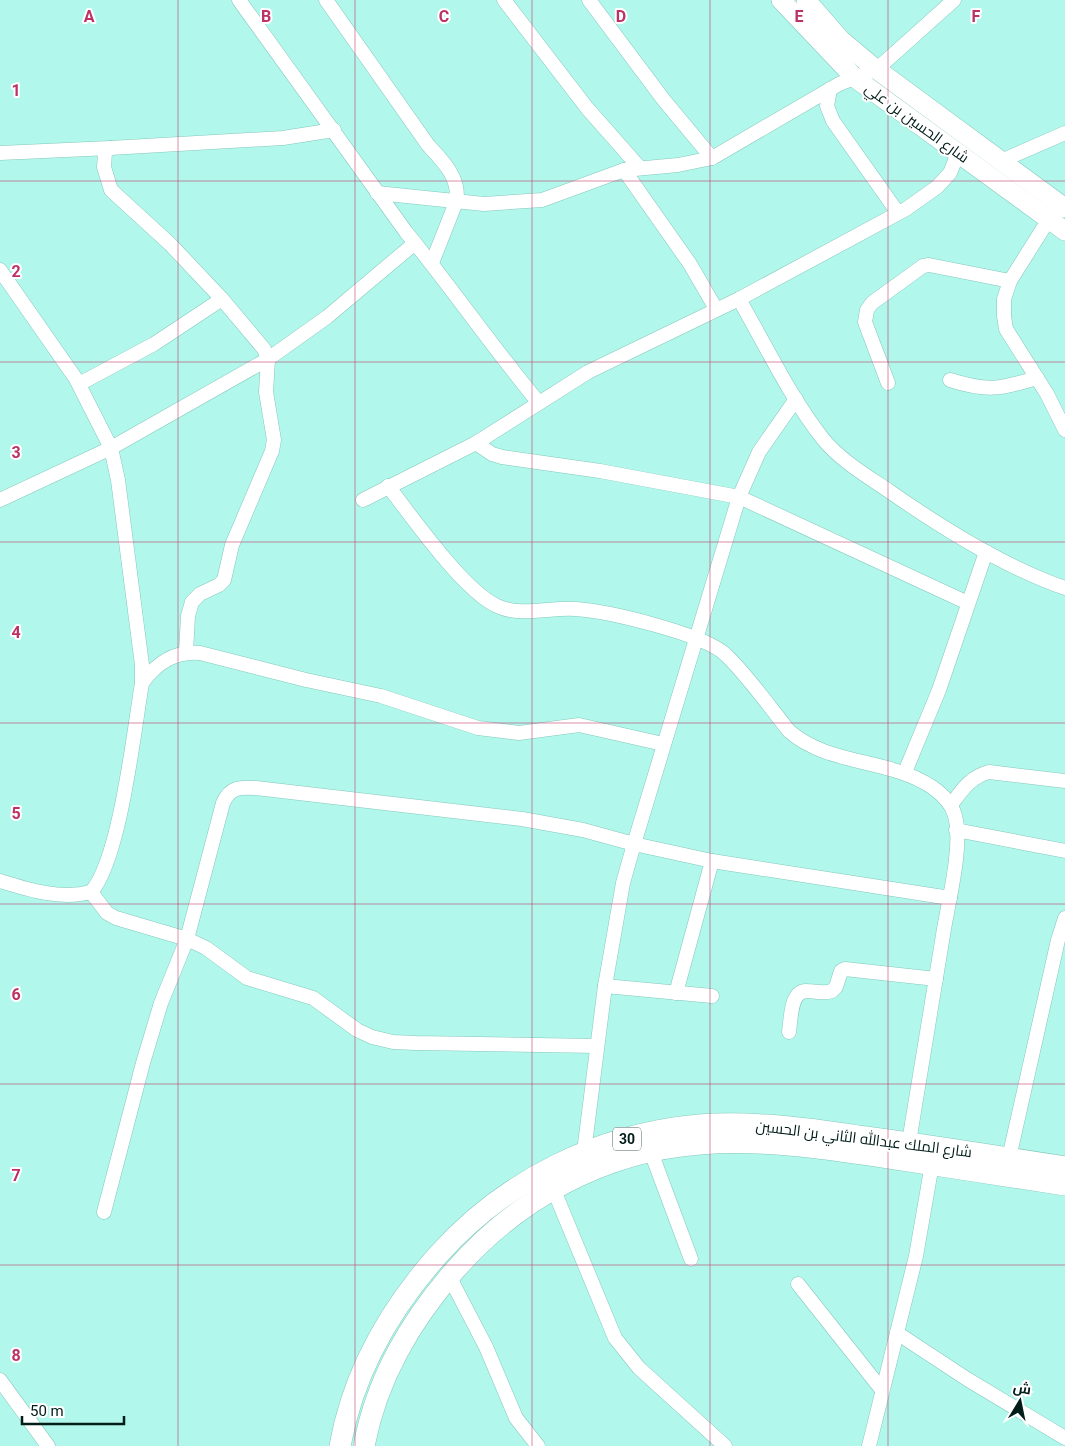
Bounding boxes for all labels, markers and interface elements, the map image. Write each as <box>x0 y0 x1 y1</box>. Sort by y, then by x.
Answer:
text: A <box>84 7 95 26</box>
text: B <box>261 7 271 26</box>
text: C <box>439 7 449 26</box>
text: D <box>616 7 626 26</box>
text: E <box>795 7 804 26</box>
text: F <box>972 7 981 26</box>
street label: شارع الحسين بن علي <box>860 79 973 169</box>
text: 1 <box>11 81 21 100</box>
text: 2 <box>11 262 21 281</box>
text: 3 <box>11 443 21 462</box>
text: 4 <box>11 623 21 642</box>
text: 5 <box>11 804 21 823</box>
text: 6 <box>11 985 21 1004</box>
street label: شارع الملك عبدالله الثاني بن الحسين <box>754 1116 973 1164</box>
road number: 30 <box>613 1128 641 1150</box>
text: 7 <box>11 1166 21 1185</box>
text: 8 <box>11 1346 21 1365</box>
north arrow <box>995 1376 1045 1426</box>
text: ش <box>1012 1379 1033 1399</box>
scale bar <box>22 1394 125 1426</box>
text: 50 m <box>30 1402 64 1420</box>

